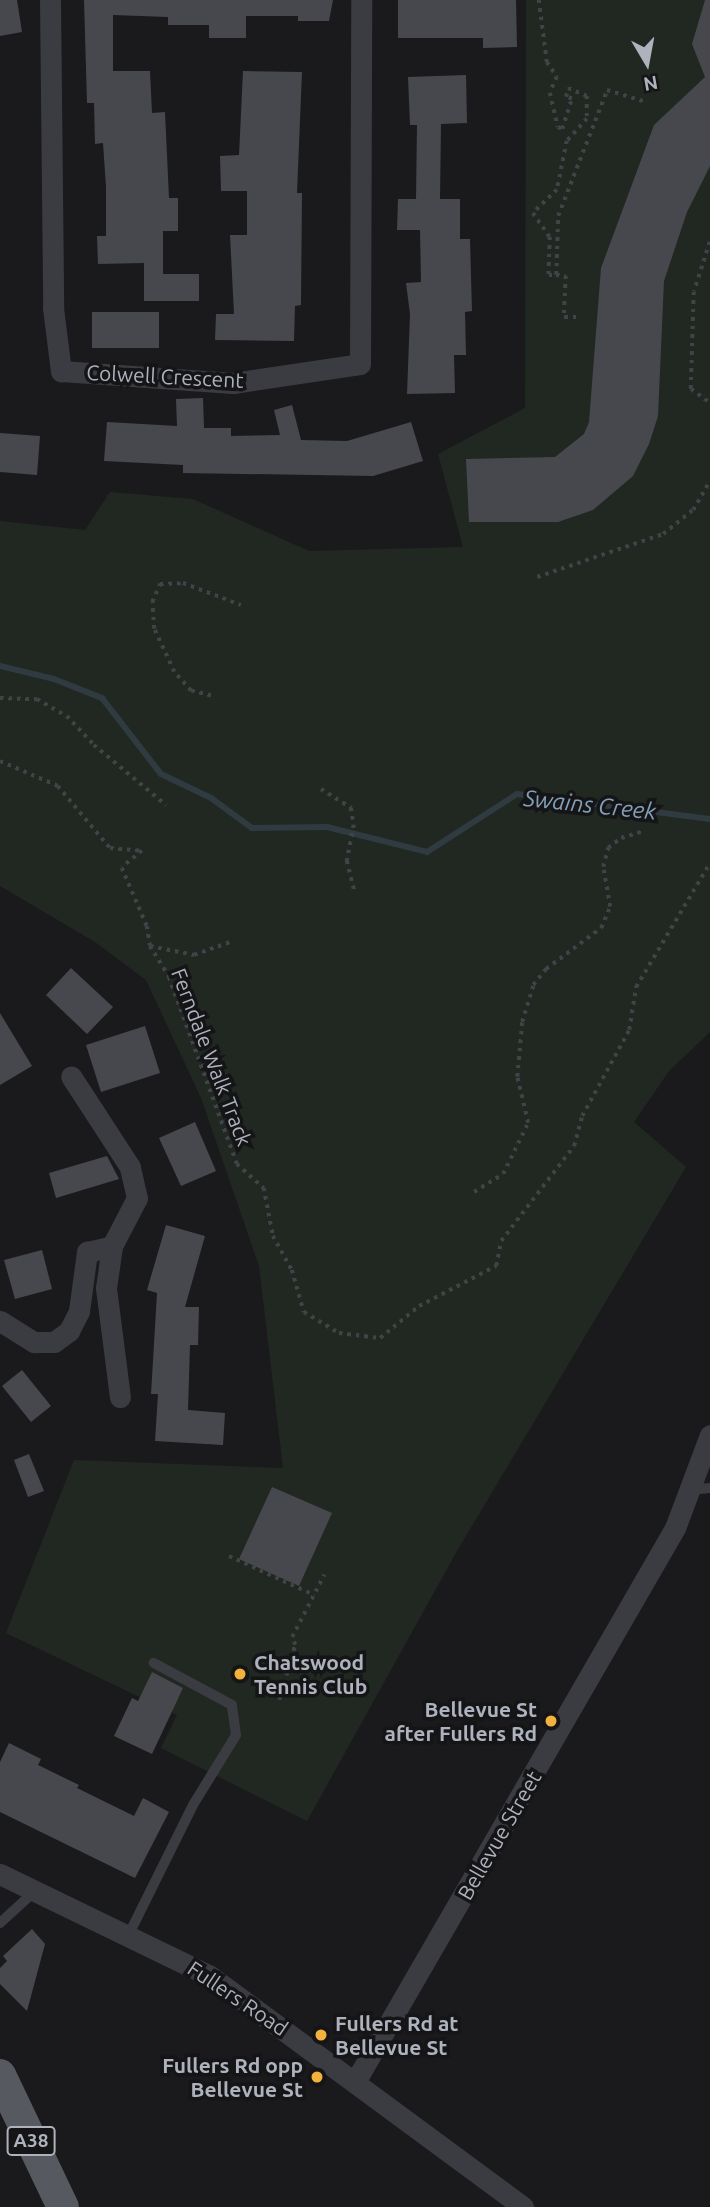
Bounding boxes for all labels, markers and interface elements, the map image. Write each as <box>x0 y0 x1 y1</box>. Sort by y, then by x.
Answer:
north arrow <box>612 28 682 98</box>
text: N <box>642 72 660 96</box>
street label: Colwell Crescent <box>86 359 244 393</box>
water label: Swains Creek <box>522 784 658 826</box>
street label: Ferndale Walk Track <box>166 965 258 1149</box>
place label: Chatswood Tennis Club <box>254 1649 367 1699</box>
marker: Chatswood Tennis Club <box>232 1666 248 1682</box>
place label: Bellevue St after Fullers Rd <box>385 1696 537 1746</box>
marker: Bellevue St after Fullers Rd <box>543 1713 559 1729</box>
street label: Bellevue Street <box>452 1766 546 1904</box>
street label: Fullers Road <box>183 1955 293 2041</box>
place label: Fullers Rd at Bellevue St <box>335 2010 458 2060</box>
marker: Fullers Rd at Bellevue St <box>313 2027 329 2043</box>
place label: Fullers Rd opp Bellevue St <box>162 2052 303 2102</box>
marker: Fullers Rd opp Bellevue St <box>309 2069 325 2085</box>
road number: A38 <box>7 2126 56 2156</box>

